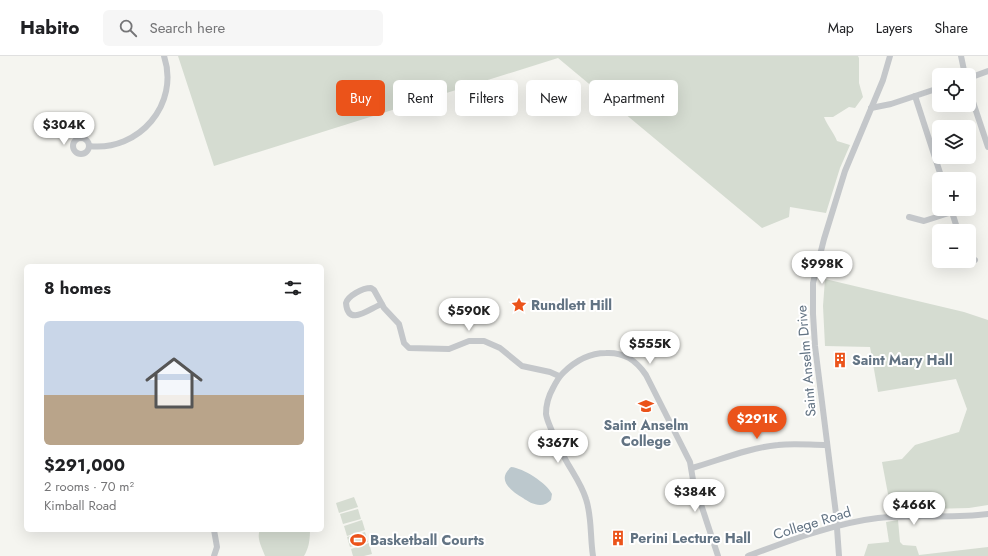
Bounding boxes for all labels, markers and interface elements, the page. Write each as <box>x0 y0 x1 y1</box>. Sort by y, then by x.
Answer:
search box <box>103 10 383 46</box>
text: Habito <box>20 14 79 41</box>
icon: search <box>117 17 139 39</box>
text: Search here <box>149 17 225 39</box>
text: Map <box>828 18 854 38</box>
text: Layers <box>876 18 912 38</box>
text: Share <box>934 18 968 38</box>
map controls <box>932 68 976 268</box>
button: locate <box>932 68 976 112</box>
chip: Buy <box>336 80 385 116</box>
chip: Rent <box>393 80 447 116</box>
chip: Filters <box>455 80 518 116</box>
chip: New <box>526 80 581 116</box>
chip: Apartment <box>589 80 678 116</box>
pin: $304K <box>36 112 92 146</box>
text: $304K <box>43 115 85 134</box>
button: layers <box>932 120 976 164</box>
button: + <box>932 172 976 216</box>
button: − <box>932 224 976 268</box>
pin: $998K <box>794 251 850 285</box>
text: $998K <box>801 254 843 273</box>
text: 8 homes <box>44 276 111 300</box>
icon: filters <box>282 277 304 299</box>
place label: Rundlett Hill <box>531 295 612 315</box>
place icon: Rundlett Hill <box>510 296 528 314</box>
pin: $590K <box>441 298 497 332</box>
text: $590K <box>448 301 490 320</box>
street label: Saint Anselm Drive <box>791 304 821 418</box>
pin: $555K <box>622 331 678 365</box>
text: $555K <box>629 334 671 353</box>
icon: home <box>138 347 210 419</box>
place label: Saint Mary Hall <box>852 350 953 370</box>
building icon: Saint Mary Hall <box>831 351 849 369</box>
school or university icon: Saint Anselm College <box>637 397 655 415</box>
pin: $291K <box>729 406 785 440</box>
text: $291K <box>736 409 778 428</box>
place label: Saint Anselm College <box>604 415 688 451</box>
pin: $367K <box>530 430 586 464</box>
text: $367K <box>537 433 579 452</box>
text: $291,000 <box>44 453 125 477</box>
text: 2 rooms · 70 m² <box>44 477 134 496</box>
pin: $384K <box>667 479 723 513</box>
text: $384K <box>674 482 716 501</box>
pin: $466K <box>886 492 942 526</box>
text: $466K <box>892 495 936 514</box>
text: Kimball Road <box>44 496 116 515</box>
street label: College Road <box>771 502 853 544</box>
place label: Perini Lecture Hall <box>630 528 751 548</box>
building icon: Perini Lecture Hall <box>609 529 627 547</box>
place label: Basketball Courts <box>370 530 485 550</box>
sports icon: Basketball Courts <box>349 531 367 549</box>

